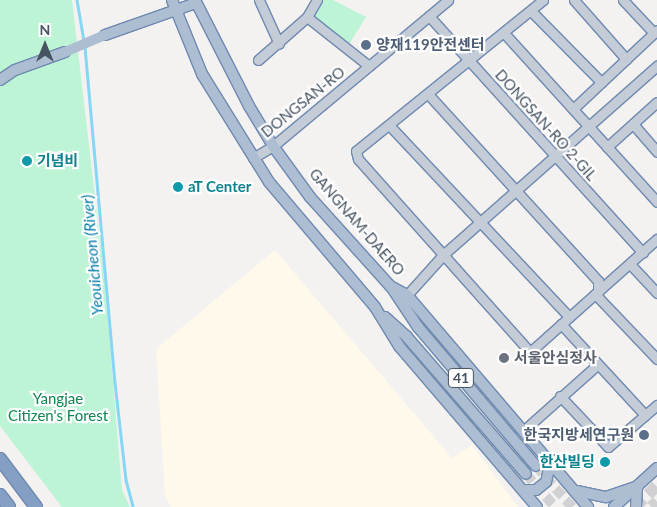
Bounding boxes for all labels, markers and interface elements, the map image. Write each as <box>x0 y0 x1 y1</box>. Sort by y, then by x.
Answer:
north arrow <box>20 20 70 70</box>
text: N <box>40 21 50 38</box>
place label: 양재119안전센터 <box>376 36 485 54</box>
marker: 양재119안전센터 <box>360 39 372 51</box>
street label: DONGSAN-RO <box>258 63 348 141</box>
street label: DONGSAN-RO 2-GIL <box>491 66 601 184</box>
place label: 기념비 <box>37 152 78 170</box>
marker: 기념비 <box>21 155 33 167</box>
street label: GANGNAM-DAERO <box>306 165 408 279</box>
place label: aT Center <box>188 178 252 196</box>
marker: aT Center <box>172 181 184 193</box>
water label: Yeouicheon (River) <box>77 194 107 316</box>
place label: 서울안심정사 <box>514 349 597 367</box>
marker: 서울안심정사 <box>498 352 510 364</box>
road number: 41 <box>447 366 475 389</box>
park label: Yangjae Citizen's Forest <box>8 389 108 424</box>
place label: 한국지방세연구원 <box>524 426 634 444</box>
marker: 한국지방세연구원 <box>638 429 650 441</box>
place label: 한산빌딩 <box>540 453 595 471</box>
marker: 한산빌딩 <box>599 456 611 468</box>

